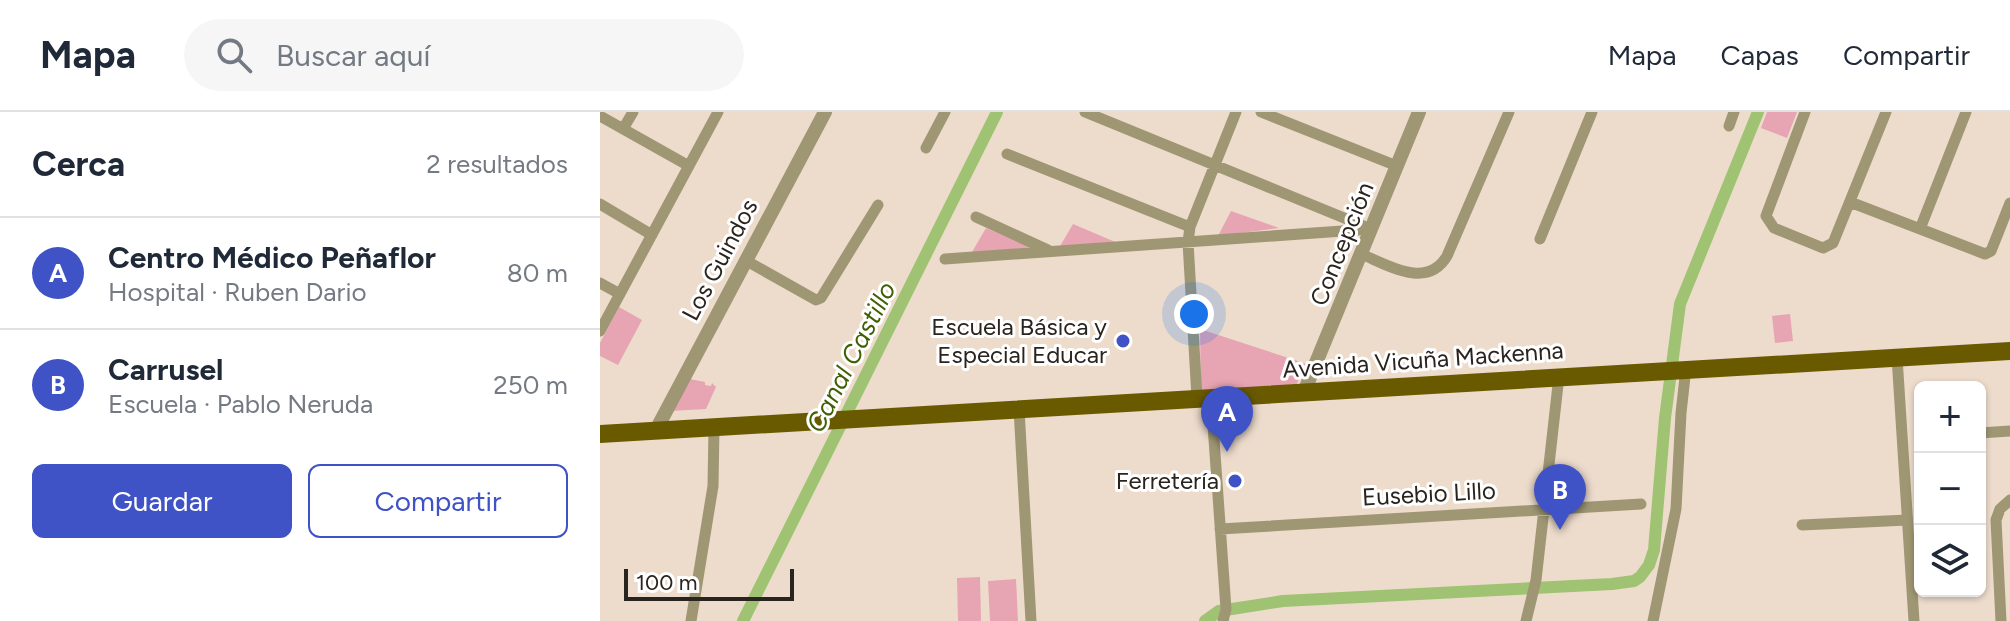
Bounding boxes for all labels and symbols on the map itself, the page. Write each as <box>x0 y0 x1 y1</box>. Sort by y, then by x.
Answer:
street label: Concepción <box>1304 178 1379 310</box>
street label: Los Guindos <box>675 194 764 325</box>
water label: Canal Castillo <box>799 276 903 438</box>
your location <box>1174 294 1214 334</box>
place label: Escuela Básica y Especial Educar <box>931 312 1107 369</box>
marker: Escuela Básica y Especial Educar <box>1114 332 1132 350</box>
street label: Avenida Vicuña Mackenna <box>1281 335 1564 384</box>
pin: A <box>1201 386 1253 452</box>
pin: B <box>1534 464 1586 530</box>
place label: Ferretería <box>1116 466 1219 495</box>
marker: Ferretería <box>1226 472 1244 490</box>
street label: Eusebio Lillo <box>1361 476 1497 511</box>
scale bar <box>624 565 794 601</box>

